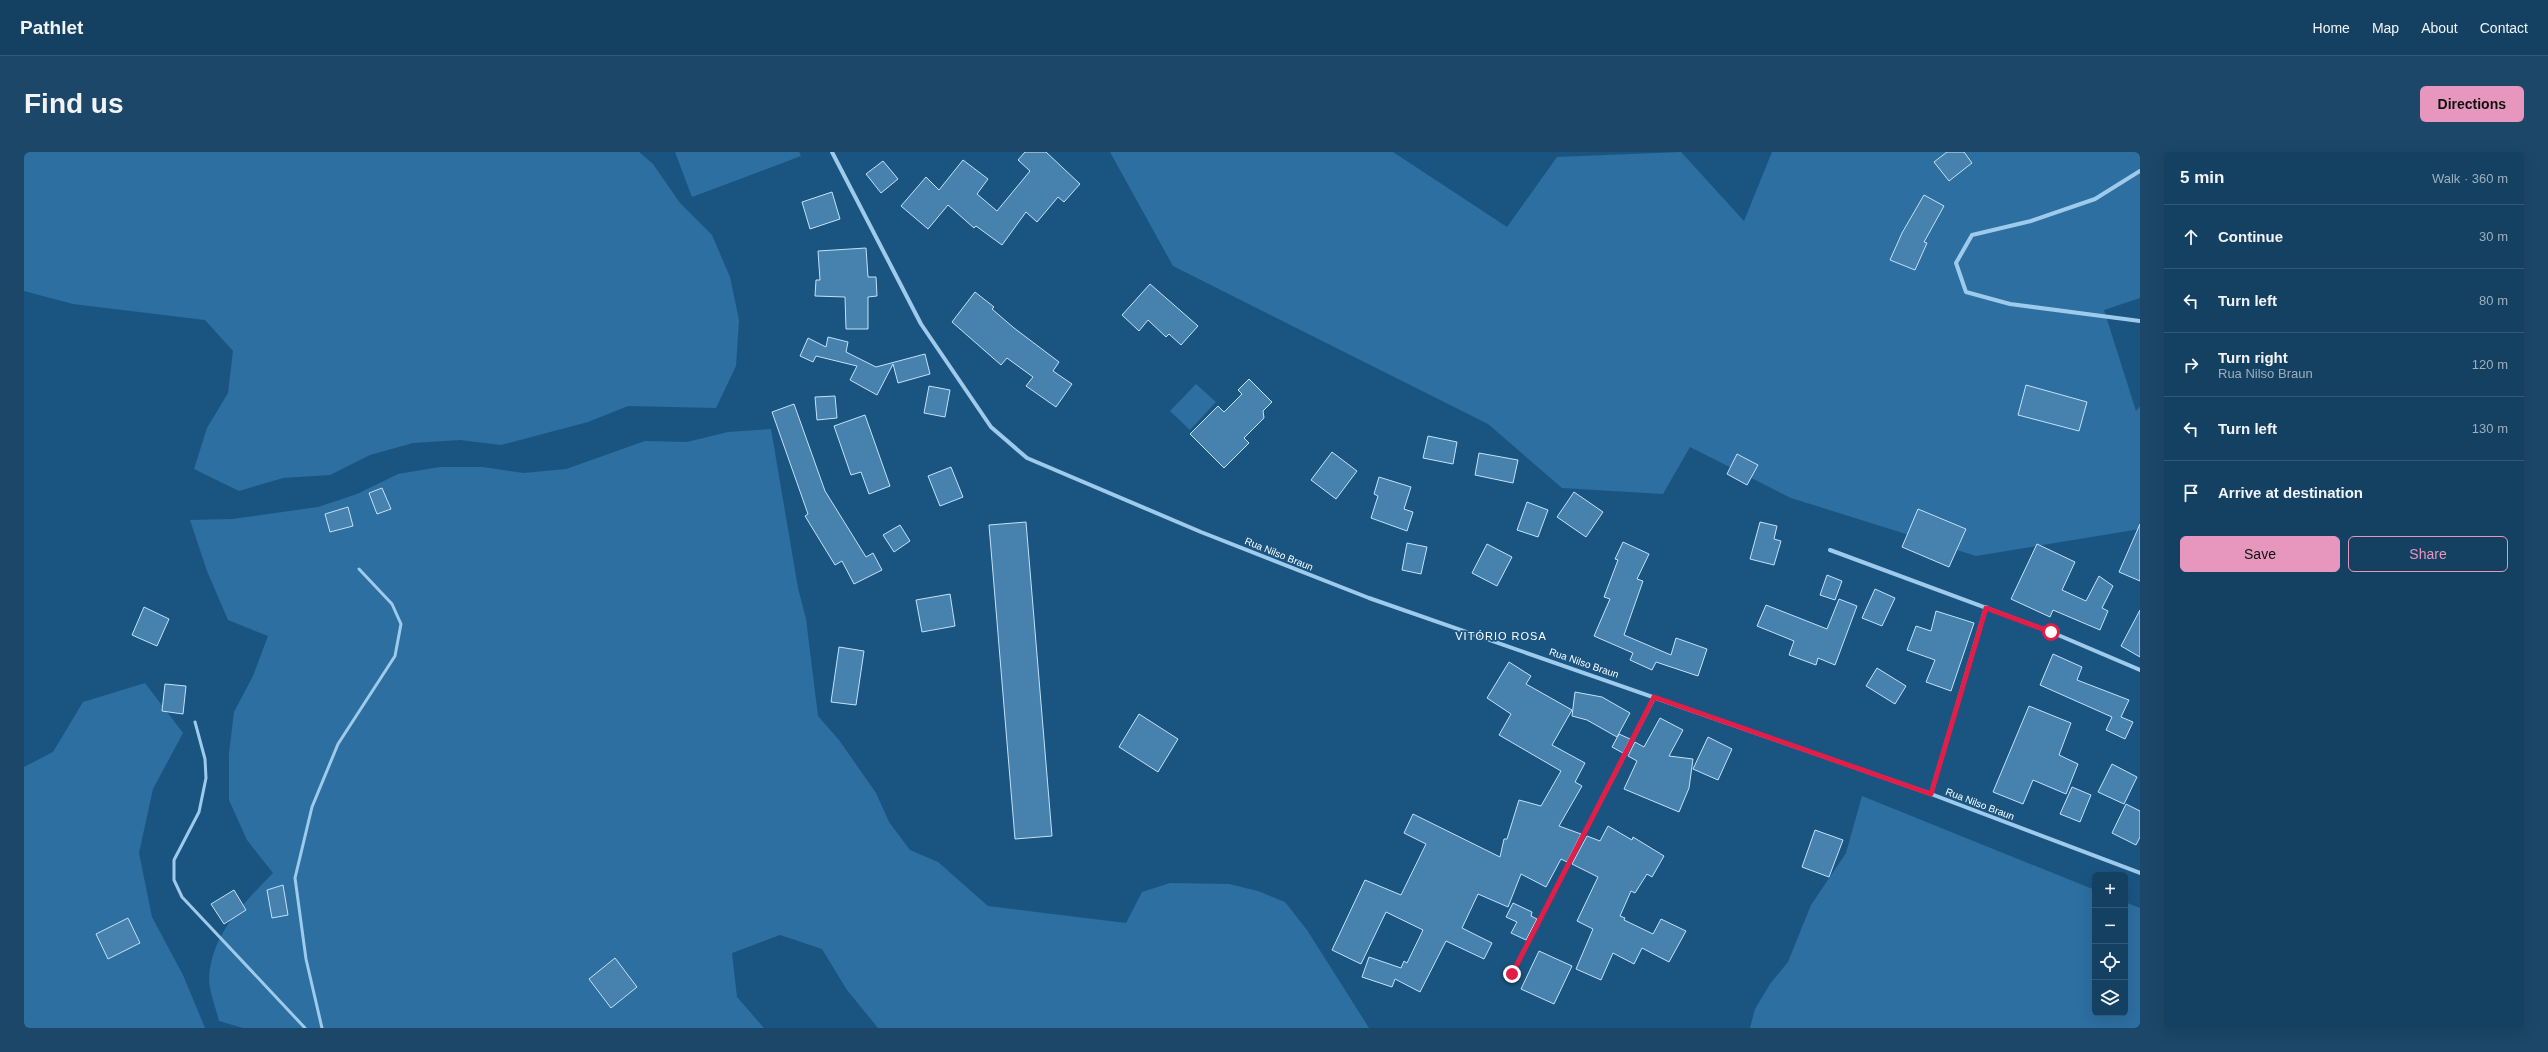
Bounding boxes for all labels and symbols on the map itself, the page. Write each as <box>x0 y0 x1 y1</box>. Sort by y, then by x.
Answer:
street label: Rua Nilso Braun <box>1243 535 1315 573</box>
route start <box>2042 623 2060 641</box>
district label: VITÓRIO ROSA <box>1455 630 1547 642</box>
street label: Rua Nilso Braun <box>1548 646 1620 680</box>
street label: Rua Nilso Braun <box>1944 786 2016 822</box>
route end <box>1503 965 1521 983</box>

